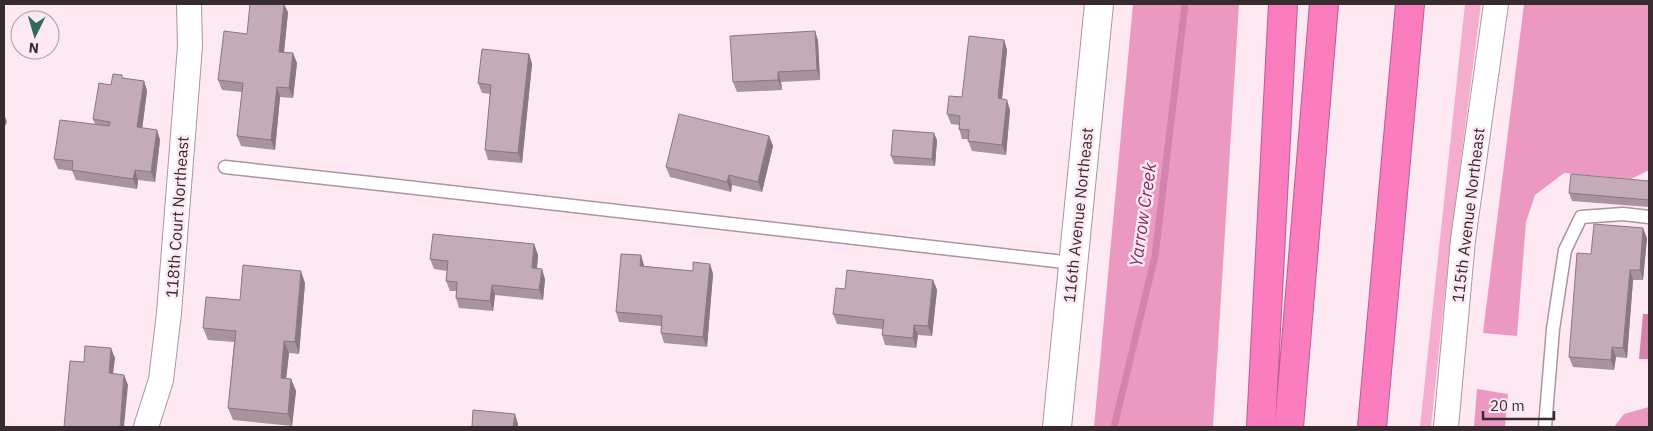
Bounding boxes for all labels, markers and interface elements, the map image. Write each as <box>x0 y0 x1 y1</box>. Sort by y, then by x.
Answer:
north arrow <box>10 10 60 60</box>
text: N <box>28 39 40 57</box>
street label: 116th Avenue Northeast <box>1059 126 1097 304</box>
street label: 115th Avenue Northeast <box>1447 126 1489 304</box>
street label: 118th Court Northeast <box>161 135 193 299</box>
water label: Yarrow Creek <box>1124 161 1161 269</box>
scale bar <box>1483 388 1554 420</box>
text: 20 m <box>1490 396 1525 415</box>

